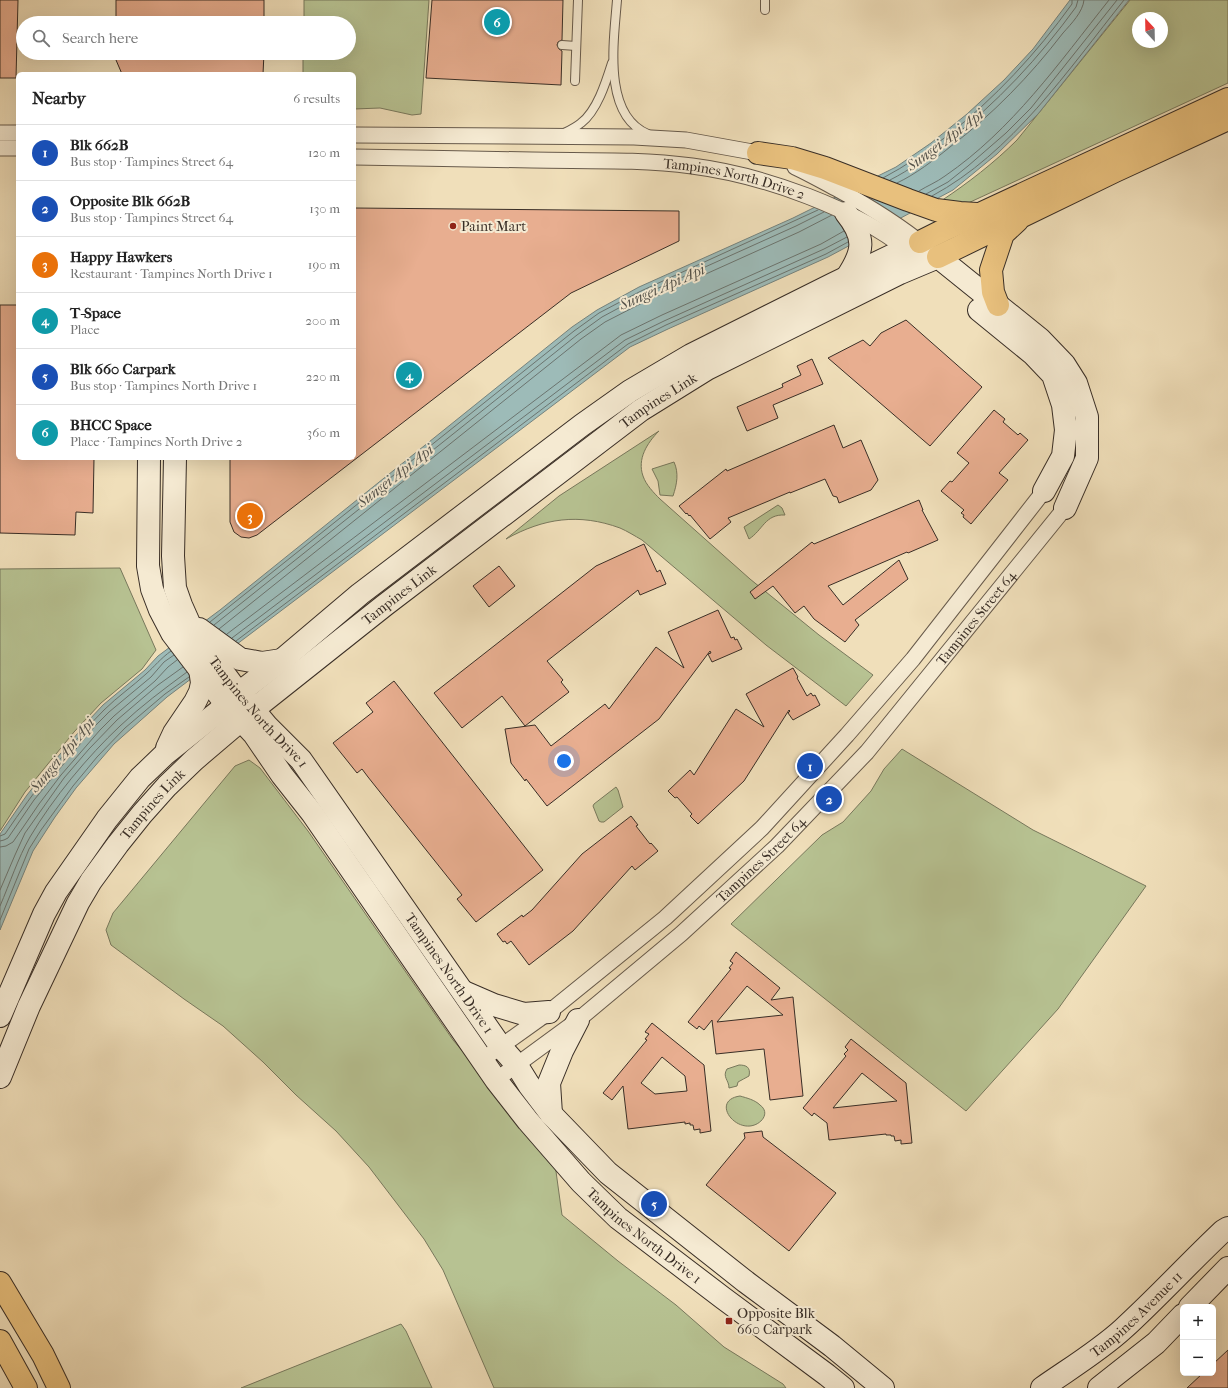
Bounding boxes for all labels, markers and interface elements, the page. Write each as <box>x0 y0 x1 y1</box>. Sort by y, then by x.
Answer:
pin: 6 <box>484 7 510 37</box>
north arrow <box>1132 12 1168 48</box>
search box <box>16 16 356 60</box>
icon: search <box>30 27 52 49</box>
text: Search here <box>62 29 138 47</box>
text: Nearby <box>32 88 86 108</box>
text: 6 results <box>293 91 340 106</box>
water label: Sungei Api Api <box>902 104 988 175</box>
text: Blk 662B <box>70 136 129 154</box>
text: 1 <box>43 145 47 160</box>
text: 120 m <box>308 145 340 160</box>
text: Bus stop · Tampines Street 64 <box>70 154 233 169</box>
street label: Tampines North Drive 2 <box>663 155 807 203</box>
text: Opposite Blk 662B <box>70 192 190 210</box>
text: 2 <box>42 201 48 216</box>
text: 130 m <box>309 201 340 216</box>
text: Bus stop · Tampines Street 64 <box>70 210 233 225</box>
place label: Paint Mart <box>461 218 526 235</box>
marker: Paint Mart <box>448 221 458 231</box>
text: Happy Hawkers <box>70 248 172 266</box>
text: 3 <box>42 257 48 272</box>
text: 190 m <box>308 257 340 272</box>
water label: Sungei Api Api <box>616 259 709 314</box>
text: Restaurant · Tampines North Drive 1 <box>70 266 273 281</box>
text: T-Space <box>70 304 121 322</box>
text: 4 <box>41 313 49 328</box>
text: 200 m <box>305 313 340 328</box>
text: Place <box>70 322 100 337</box>
text: Blk 660 Carpark <box>70 360 175 378</box>
pin: 4 <box>396 360 422 390</box>
text: 5 <box>42 369 48 384</box>
text: 220 m <box>306 369 340 384</box>
street label: Tampines Link <box>616 369 701 432</box>
text: Bus stop · Tampines North Drive 1 <box>70 378 257 393</box>
text: BHCC Space <box>70 416 152 434</box>
text: 6 <box>41 425 49 440</box>
text: 360 m <box>307 425 340 440</box>
text: Place · Tampines North Drive 2 <box>70 434 242 449</box>
water label: Sungei Api Api <box>353 440 438 512</box>
pin: 3 <box>237 501 263 531</box>
street label: Tampines Link <box>359 561 440 629</box>
street label: Tampines Street 64 <box>933 567 1020 669</box>
street label: Tampines North Drive 1 <box>205 653 312 771</box>
water label: Sungei Api Api <box>25 713 99 797</box>
your location <box>554 751 574 771</box>
pin: 1 <box>797 751 823 781</box>
street label: Tampines Link <box>117 765 189 843</box>
pin: 2 <box>816 784 842 814</box>
street label: Tampines Street 64 <box>713 813 810 906</box>
street label: Tampines North Drive 1 <box>401 910 497 1037</box>
street label: Tampines North Drive 1 <box>583 1184 705 1287</box>
pin: 5 <box>641 1189 667 1219</box>
street label: Tampines Avenue 11 <box>1087 1268 1186 1361</box>
map controls <box>1180 1304 1216 1376</box>
button: + <box>1180 1304 1216 1340</box>
place label: Opposite Blk 660 Carpark <box>737 1305 816 1338</box>
marker: Opposite Blk 660 Carpark <box>724 1316 734 1326</box>
button: − <box>1180 1340 1216 1376</box>

